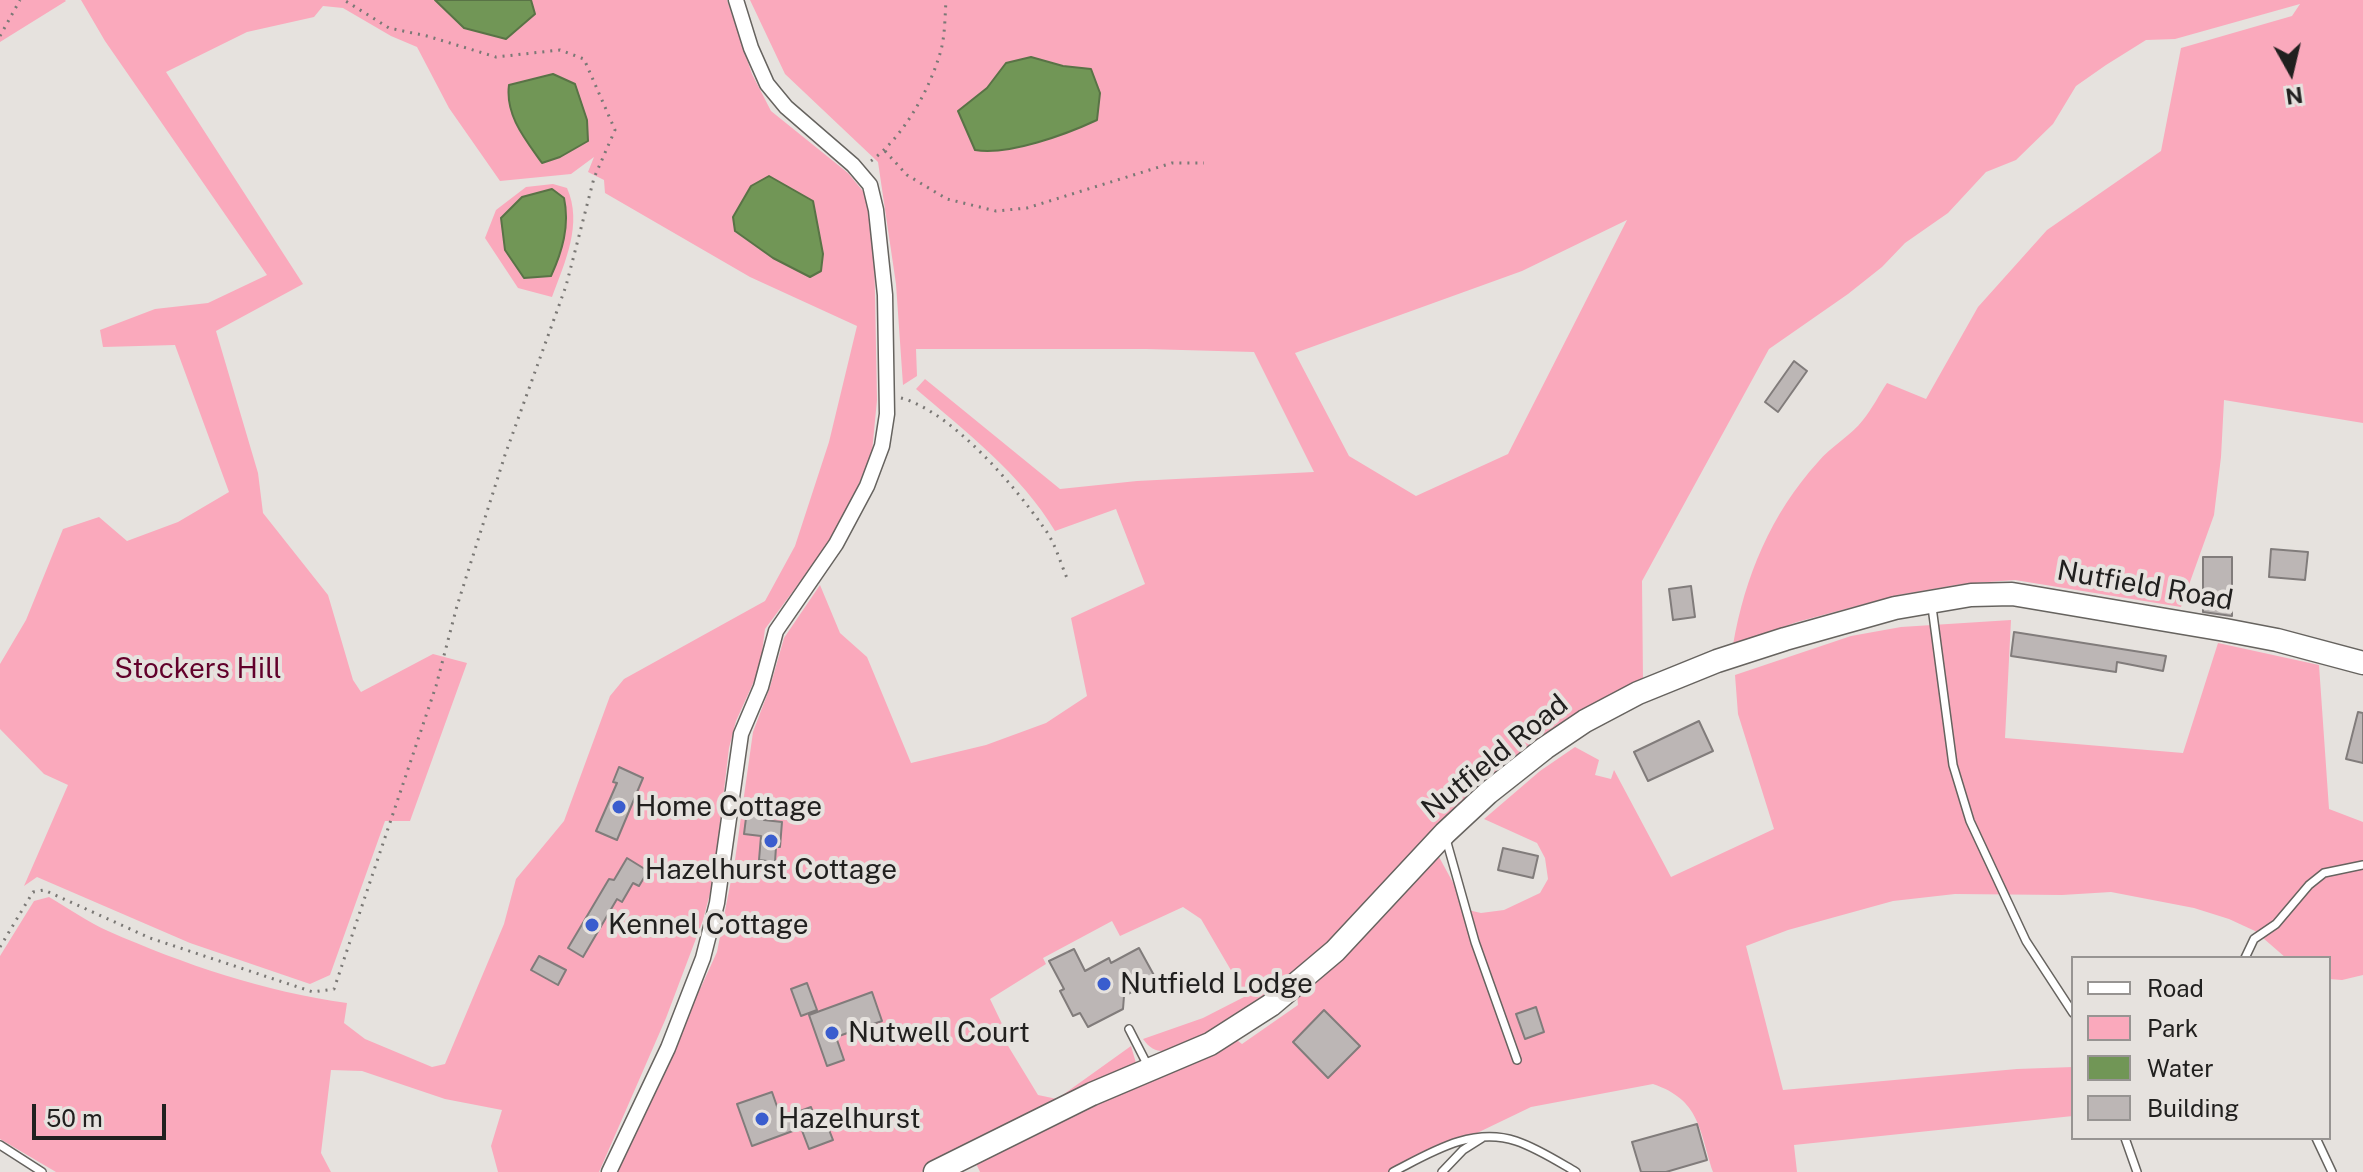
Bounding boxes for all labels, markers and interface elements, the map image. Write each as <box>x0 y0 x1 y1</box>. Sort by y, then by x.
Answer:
north arrow <box>2251 32 2331 112</box>
text: N <box>2284 82 2305 110</box>
street label: Nutfield Road <box>2054 554 2236 618</box>
park label: Stockers Hill <box>114 652 282 686</box>
street label: Nutfield Road <box>1415 688 1575 826</box>
place label: Home Cottage <box>635 790 822 824</box>
marker: Home Cottage <box>610 798 628 816</box>
marker: Hazelhurst Cottage <box>762 832 780 850</box>
place label: Hazelhurst Cottage <box>645 853 897 887</box>
place label: Kennel Cottage <box>608 908 809 942</box>
marker: Kennel Cottage <box>583 916 601 934</box>
legend <box>2071 956 2331 1140</box>
place label: Nutfield Lodge <box>1120 967 1313 1001</box>
text: Road <box>2147 974 2204 1002</box>
marker: Nutfield Lodge <box>1095 975 1113 993</box>
text: Park <box>2147 1014 2198 1042</box>
place label: Nutwell Court <box>848 1016 1030 1050</box>
marker: Nutwell Court <box>823 1024 841 1042</box>
text: Water <box>2147 1054 2214 1082</box>
scale bar <box>36 1088 170 1138</box>
text: Building <box>2147 1094 2239 1122</box>
place label: Hazelhurst <box>778 1102 921 1136</box>
text: 50 m <box>46 1104 103 1132</box>
marker: Hazelhurst <box>753 1110 771 1128</box>

